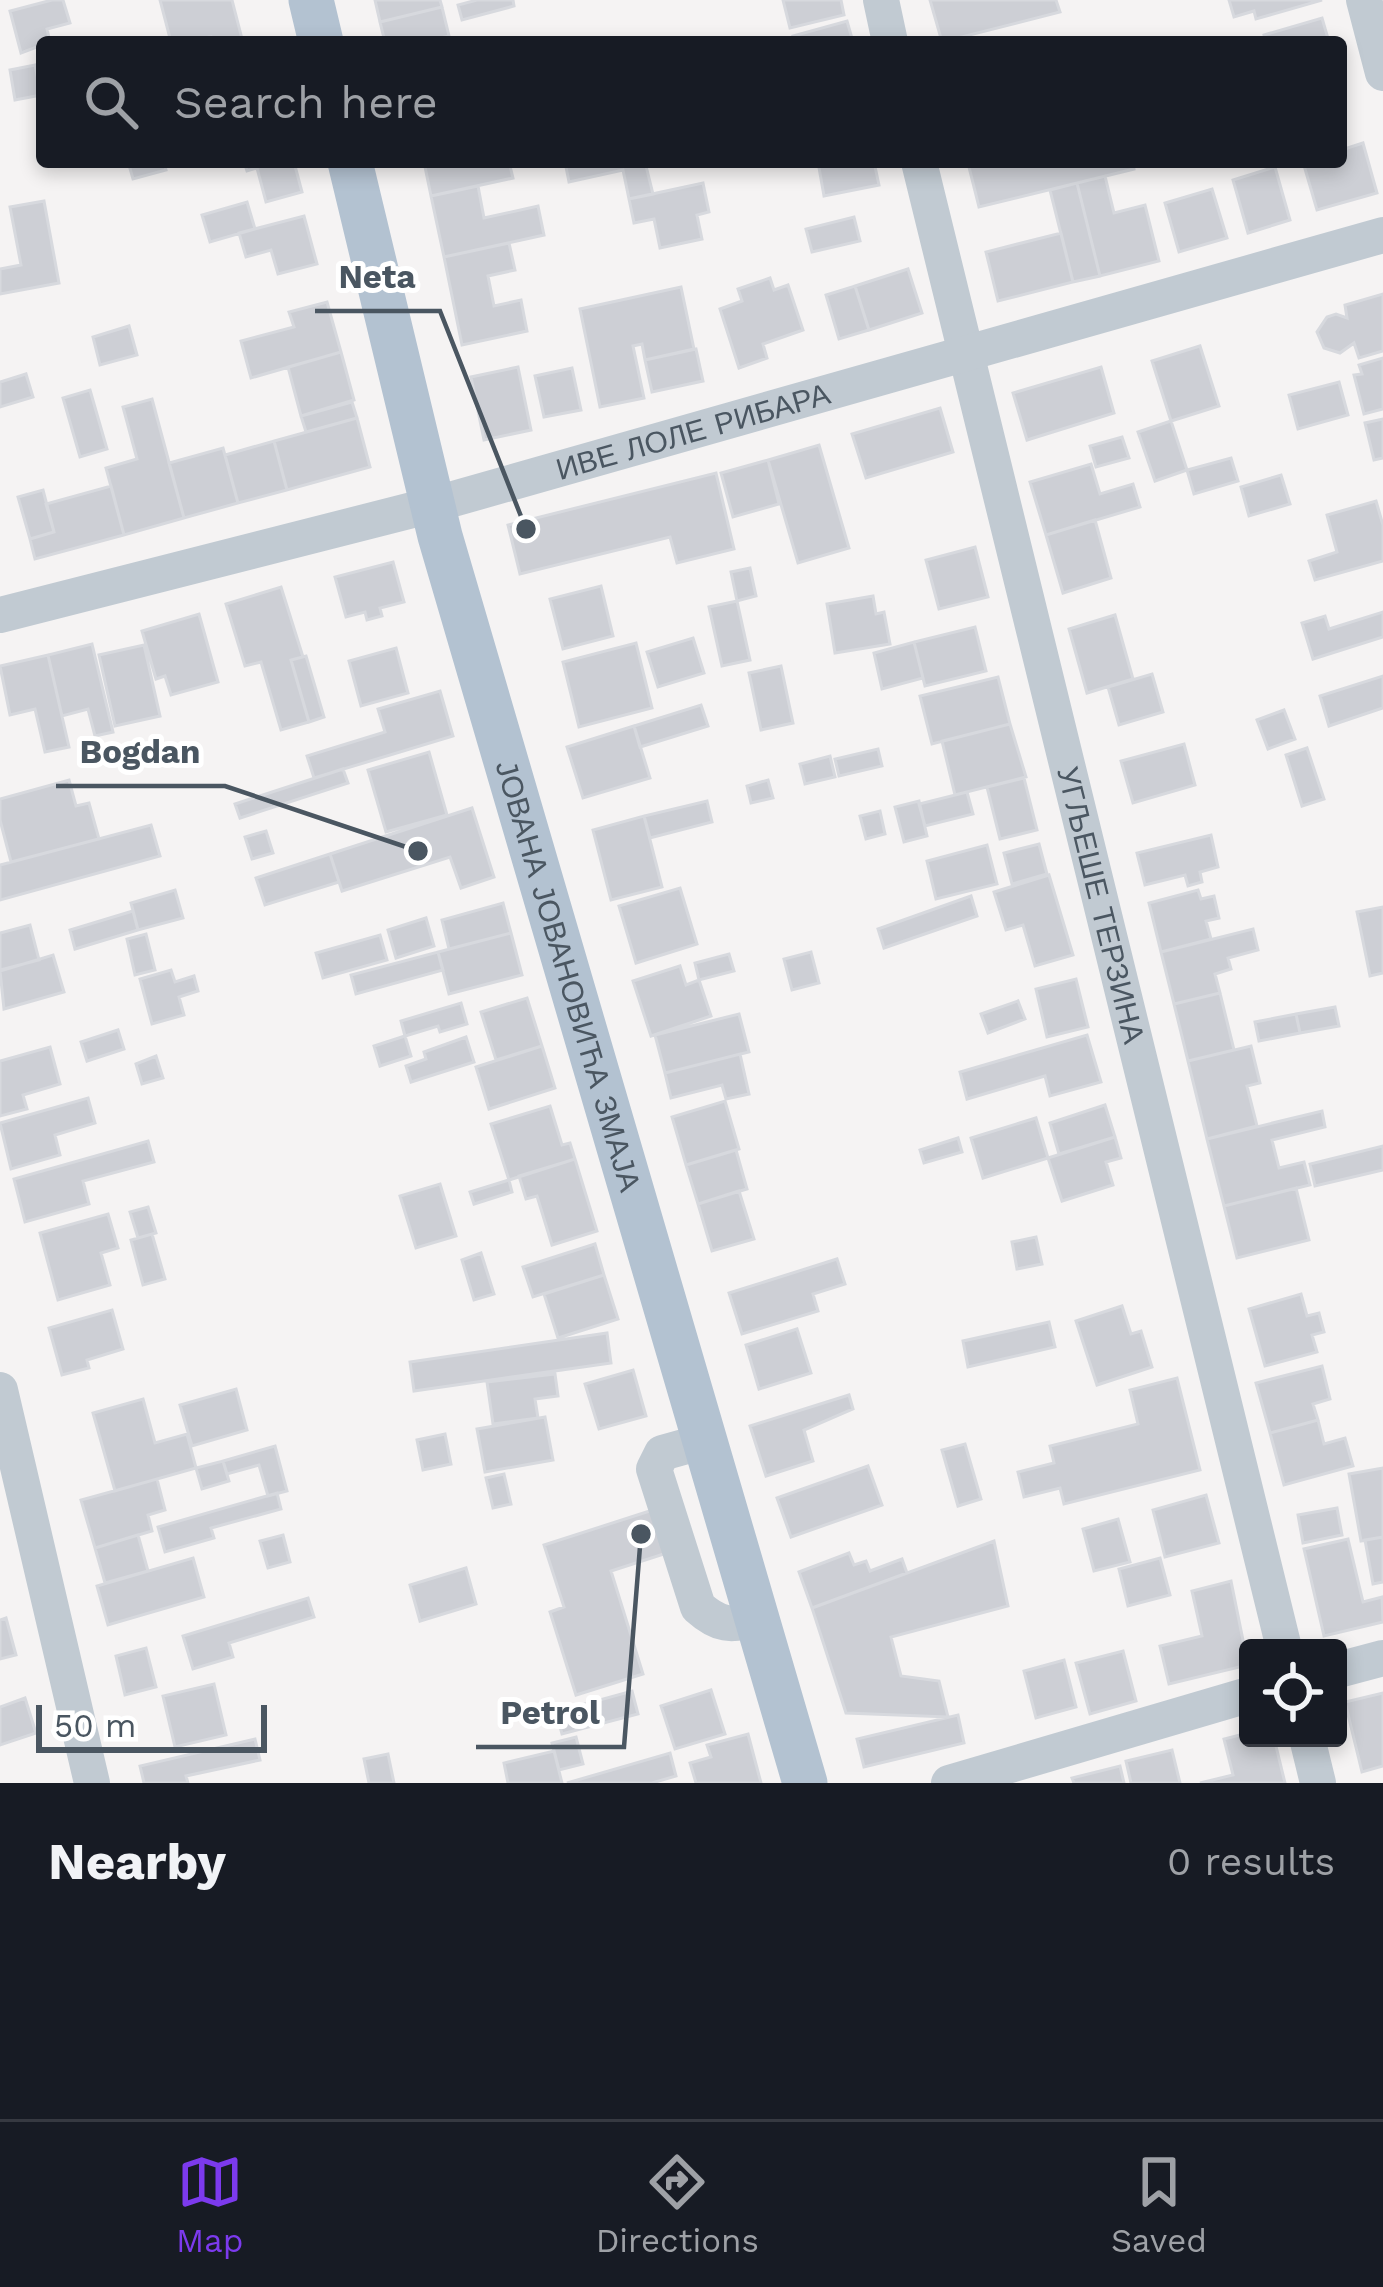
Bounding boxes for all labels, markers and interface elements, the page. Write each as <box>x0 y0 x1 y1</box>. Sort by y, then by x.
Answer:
search box <box>36 36 1347 168</box>
icon: search <box>78 69 144 135</box>
text: Search here <box>174 76 438 129</box>
callout: Neta <box>315 242 440 311</box>
text: Neta <box>338 257 416 296</box>
street label: ИВЕ ЛОЛЕ РИБАРА <box>552 375 834 486</box>
callout: Bogdan <box>56 717 225 786</box>
text: Bogdan <box>80 732 200 771</box>
street label: ЈОВАНА ЈОВАНОВИЋА ЗМАЈА <box>489 756 648 1195</box>
street label: УГЉЕШЕ ТЕРЗИНА <box>1051 763 1152 1047</box>
map controls <box>1239 1639 1347 1747</box>
button: locate <box>1239 1639 1347 1747</box>
callout: Petrol <box>476 1678 624 1747</box>
text: Petrol <box>500 1693 600 1732</box>
scale bar <box>36 1699 267 1752</box>
text: 50 m <box>54 1706 136 1745</box>
text: Nearby <box>48 1832 226 1891</box>
text: 0 results <box>1167 1839 1335 1884</box>
tab: Map <box>176 2149 243 2260</box>
tab: Directions <box>596 2149 759 2260</box>
tab: Saved <box>1111 2149 1207 2260</box>

